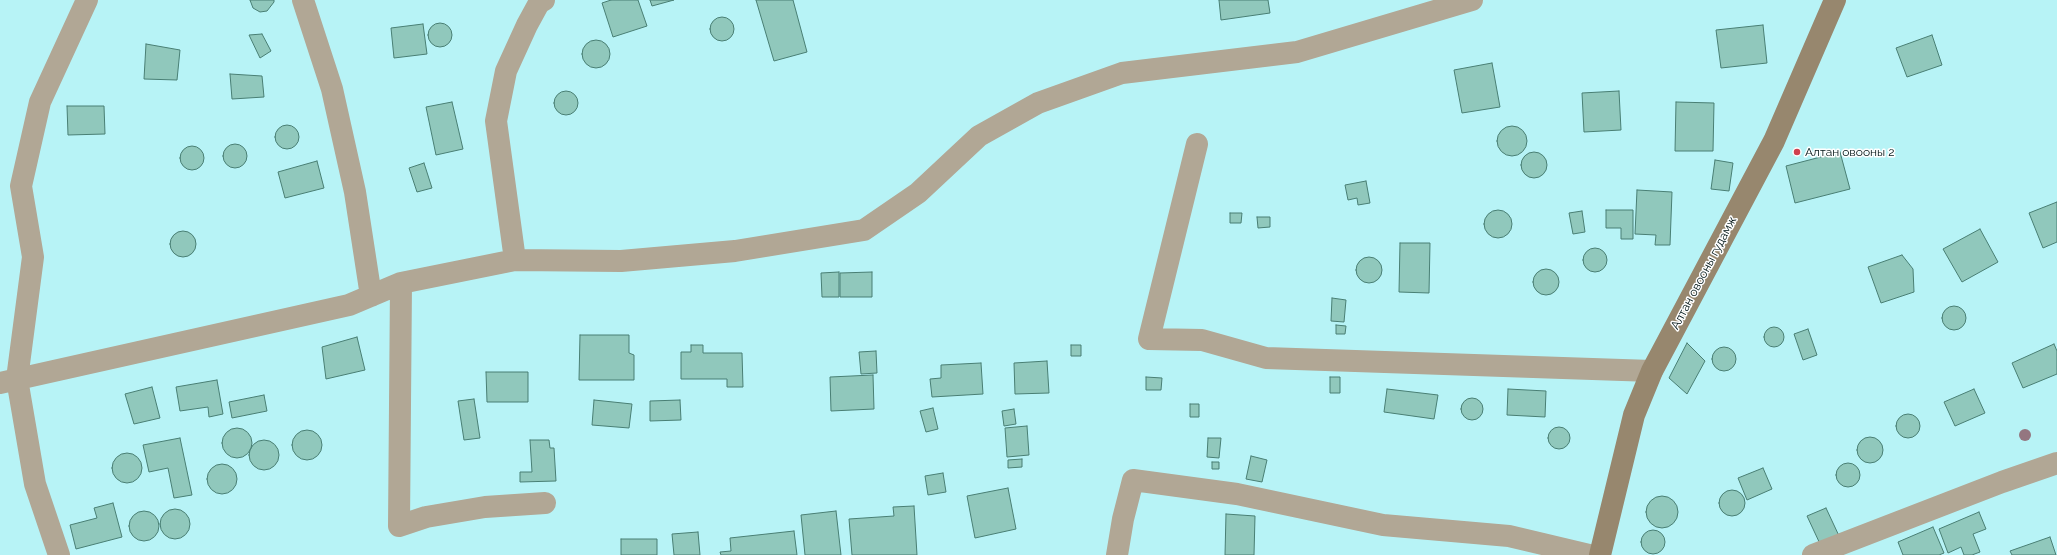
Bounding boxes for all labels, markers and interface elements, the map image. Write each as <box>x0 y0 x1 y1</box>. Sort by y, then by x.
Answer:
place label: Алтан овооны 2 <box>1805 145 1895 159</box>
marker: Алтан овооны 2 <box>1792 147 1802 157</box>
street label: Алтан овооны гудамж <box>1668 214 1740 332</box>

